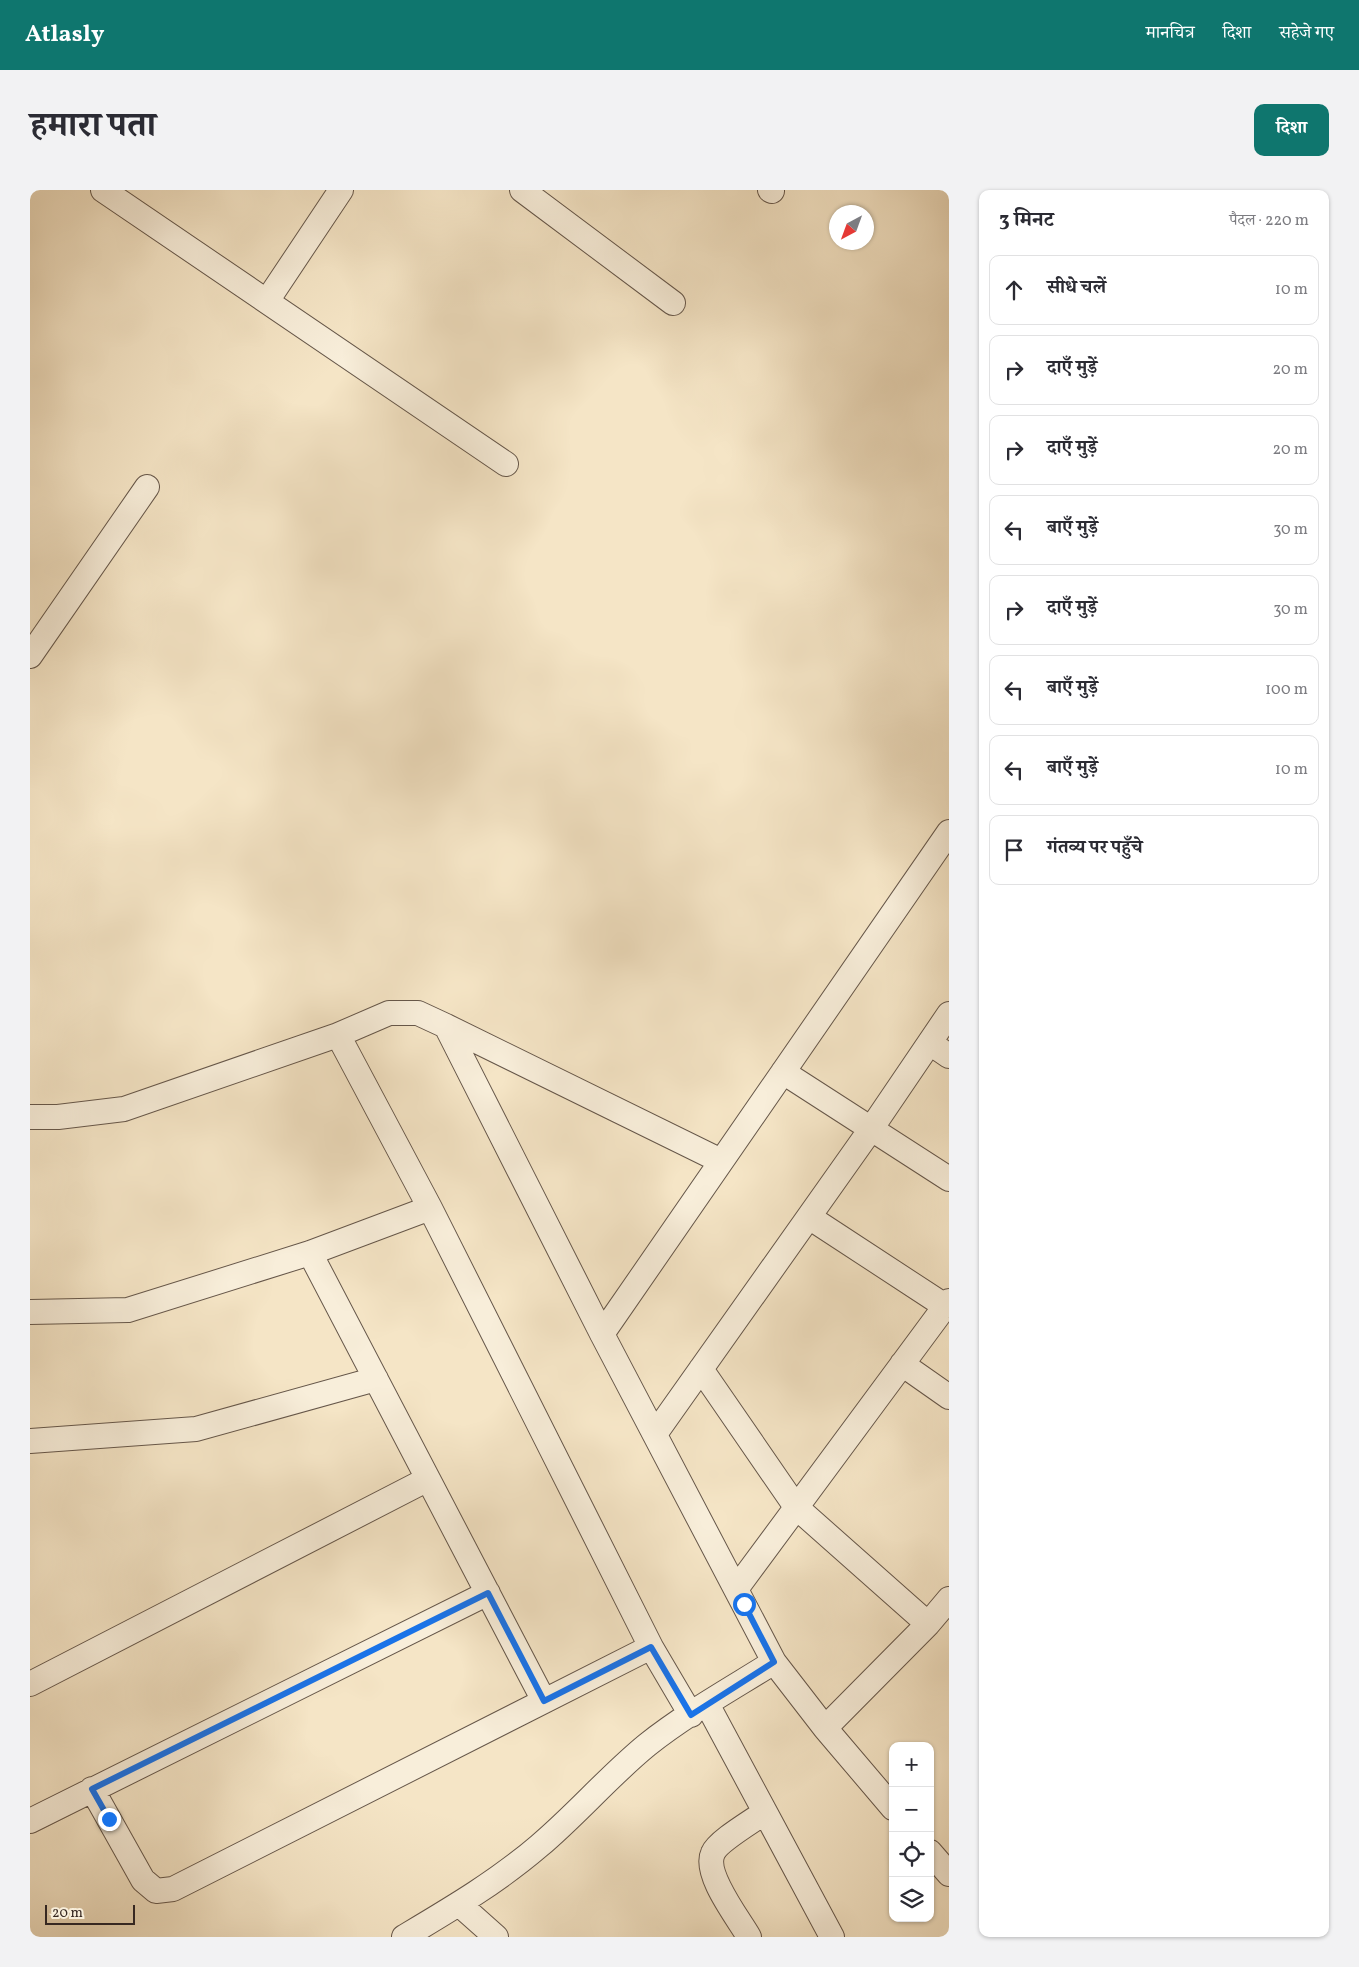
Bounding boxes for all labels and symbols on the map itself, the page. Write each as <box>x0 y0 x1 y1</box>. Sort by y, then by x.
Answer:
north arrow <box>829 205 874 250</box>
route start <box>733 1593 756 1616</box>
route end <box>98 1808 121 1831</box>
scale bar <box>45 1902 135 1925</box>

